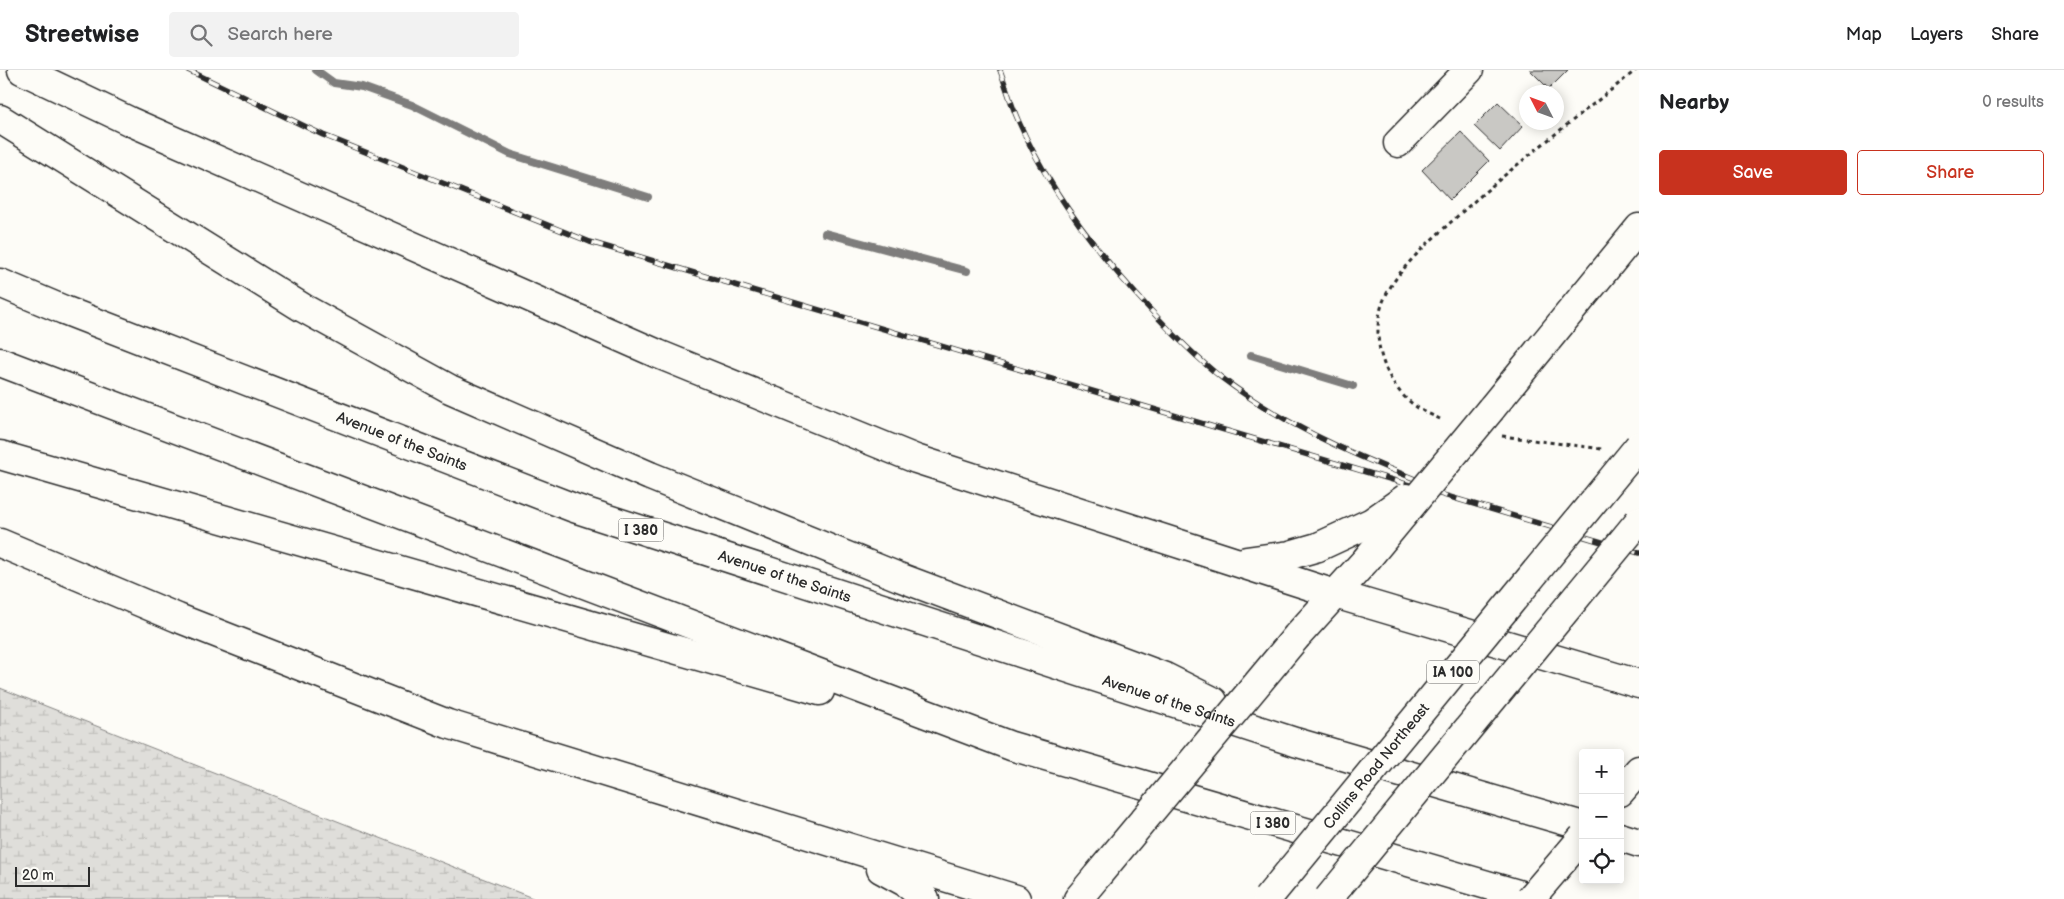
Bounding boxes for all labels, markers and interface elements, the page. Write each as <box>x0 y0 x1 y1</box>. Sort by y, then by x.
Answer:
search box <box>169 12 519 57</box>
text: Streetwise <box>25 20 139 49</box>
icon: search <box>187 21 215 49</box>
text: Search here <box>227 23 333 46</box>
text: Map <box>1846 24 1882 45</box>
text: Layers <box>1910 24 1963 45</box>
text: Share <box>1991 24 2039 45</box>
north arrow <box>1519 85 1564 130</box>
text: Nearby <box>1659 90 1729 115</box>
text: 0 results <box>1982 93 2044 112</box>
button: Save <box>1659 150 1847 195</box>
button: Share <box>1857 150 2044 195</box>
street label: Avenue of the Saints <box>334 408 470 476</box>
road number: I 380 <box>618 518 664 542</box>
street label: Avenue of the Saints <box>716 546 854 607</box>
road number: IA 100 <box>1427 660 1479 684</box>
street label: Avenue of the Saints <box>1100 671 1238 732</box>
street label: Collins Road Northeast <box>1319 699 1434 833</box>
map controls <box>1579 749 1624 884</box>
button: + <box>1579 749 1624 794</box>
button: − <box>1579 794 1624 839</box>
road number: I 380 <box>1250 811 1296 834</box>
button: locate <box>1579 839 1624 884</box>
scale bar <box>15 864 90 887</box>
text: 20 m <box>22 867 54 884</box>

